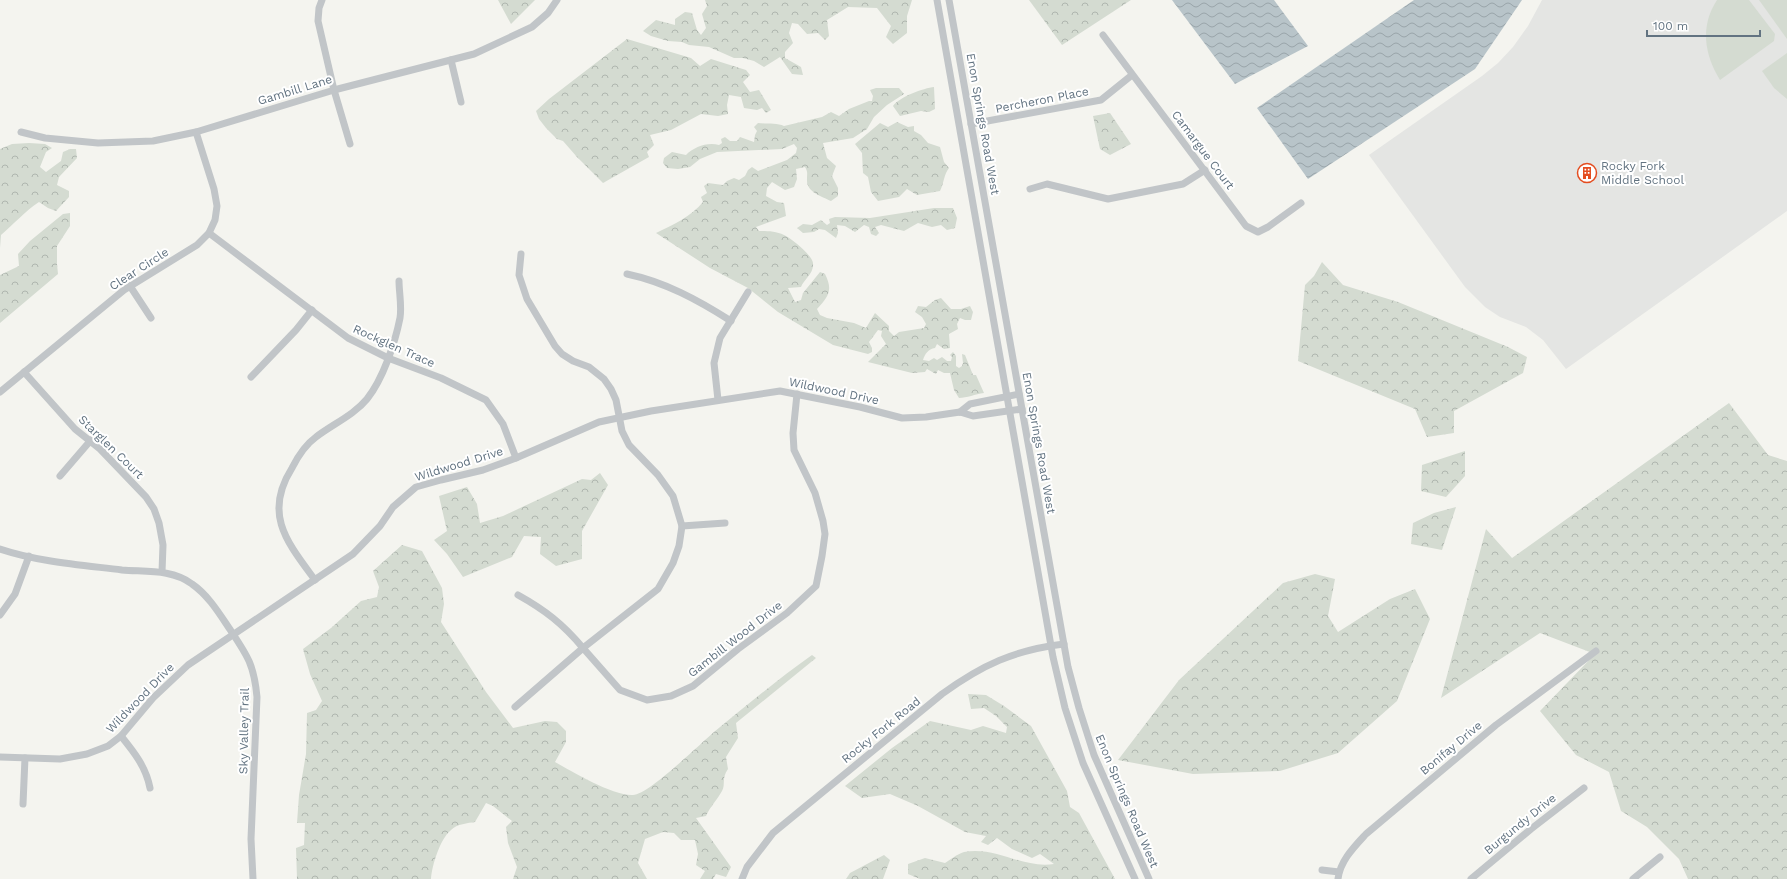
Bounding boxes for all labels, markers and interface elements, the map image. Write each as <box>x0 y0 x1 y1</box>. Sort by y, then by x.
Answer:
scale bar <box>1647 12 1760 38</box>
text: 100 m <box>1653 19 1688 33</box>
street label: Enon Springs Road West <box>964 52 1002 196</box>
street label: Gambill Lane <box>256 72 334 108</box>
street label: Percheron Place <box>994 84 1090 116</box>
street label: Camargue Court <box>1169 108 1237 192</box>
place label: Rocky Fork Middle School <box>1601 159 1684 187</box>
building icon: Rocky Fork Middle School <box>1576 162 1598 184</box>
street label: Clear Circle <box>107 245 171 293</box>
street label: Rockglen Trace <box>351 322 437 370</box>
street label: Enon Springs Road West <box>1020 371 1058 515</box>
street label: Wildwood Drive <box>788 375 880 407</box>
street label: Starglen Court <box>76 412 146 482</box>
street label: Wildwood Drive <box>413 444 505 484</box>
street label: Gambill Wood Drive <box>685 598 785 680</box>
street label: Wildwood Drive <box>103 660 177 736</box>
street label: Sky Valley Trail <box>236 687 252 774</box>
street label: Rocky Fork Road <box>839 694 923 766</box>
street label: Bonifay Drive <box>1417 718 1485 778</box>
street label: Enon Springs Road West <box>1092 732 1162 870</box>
street label: Burgundy Drive <box>1481 791 1559 857</box>

